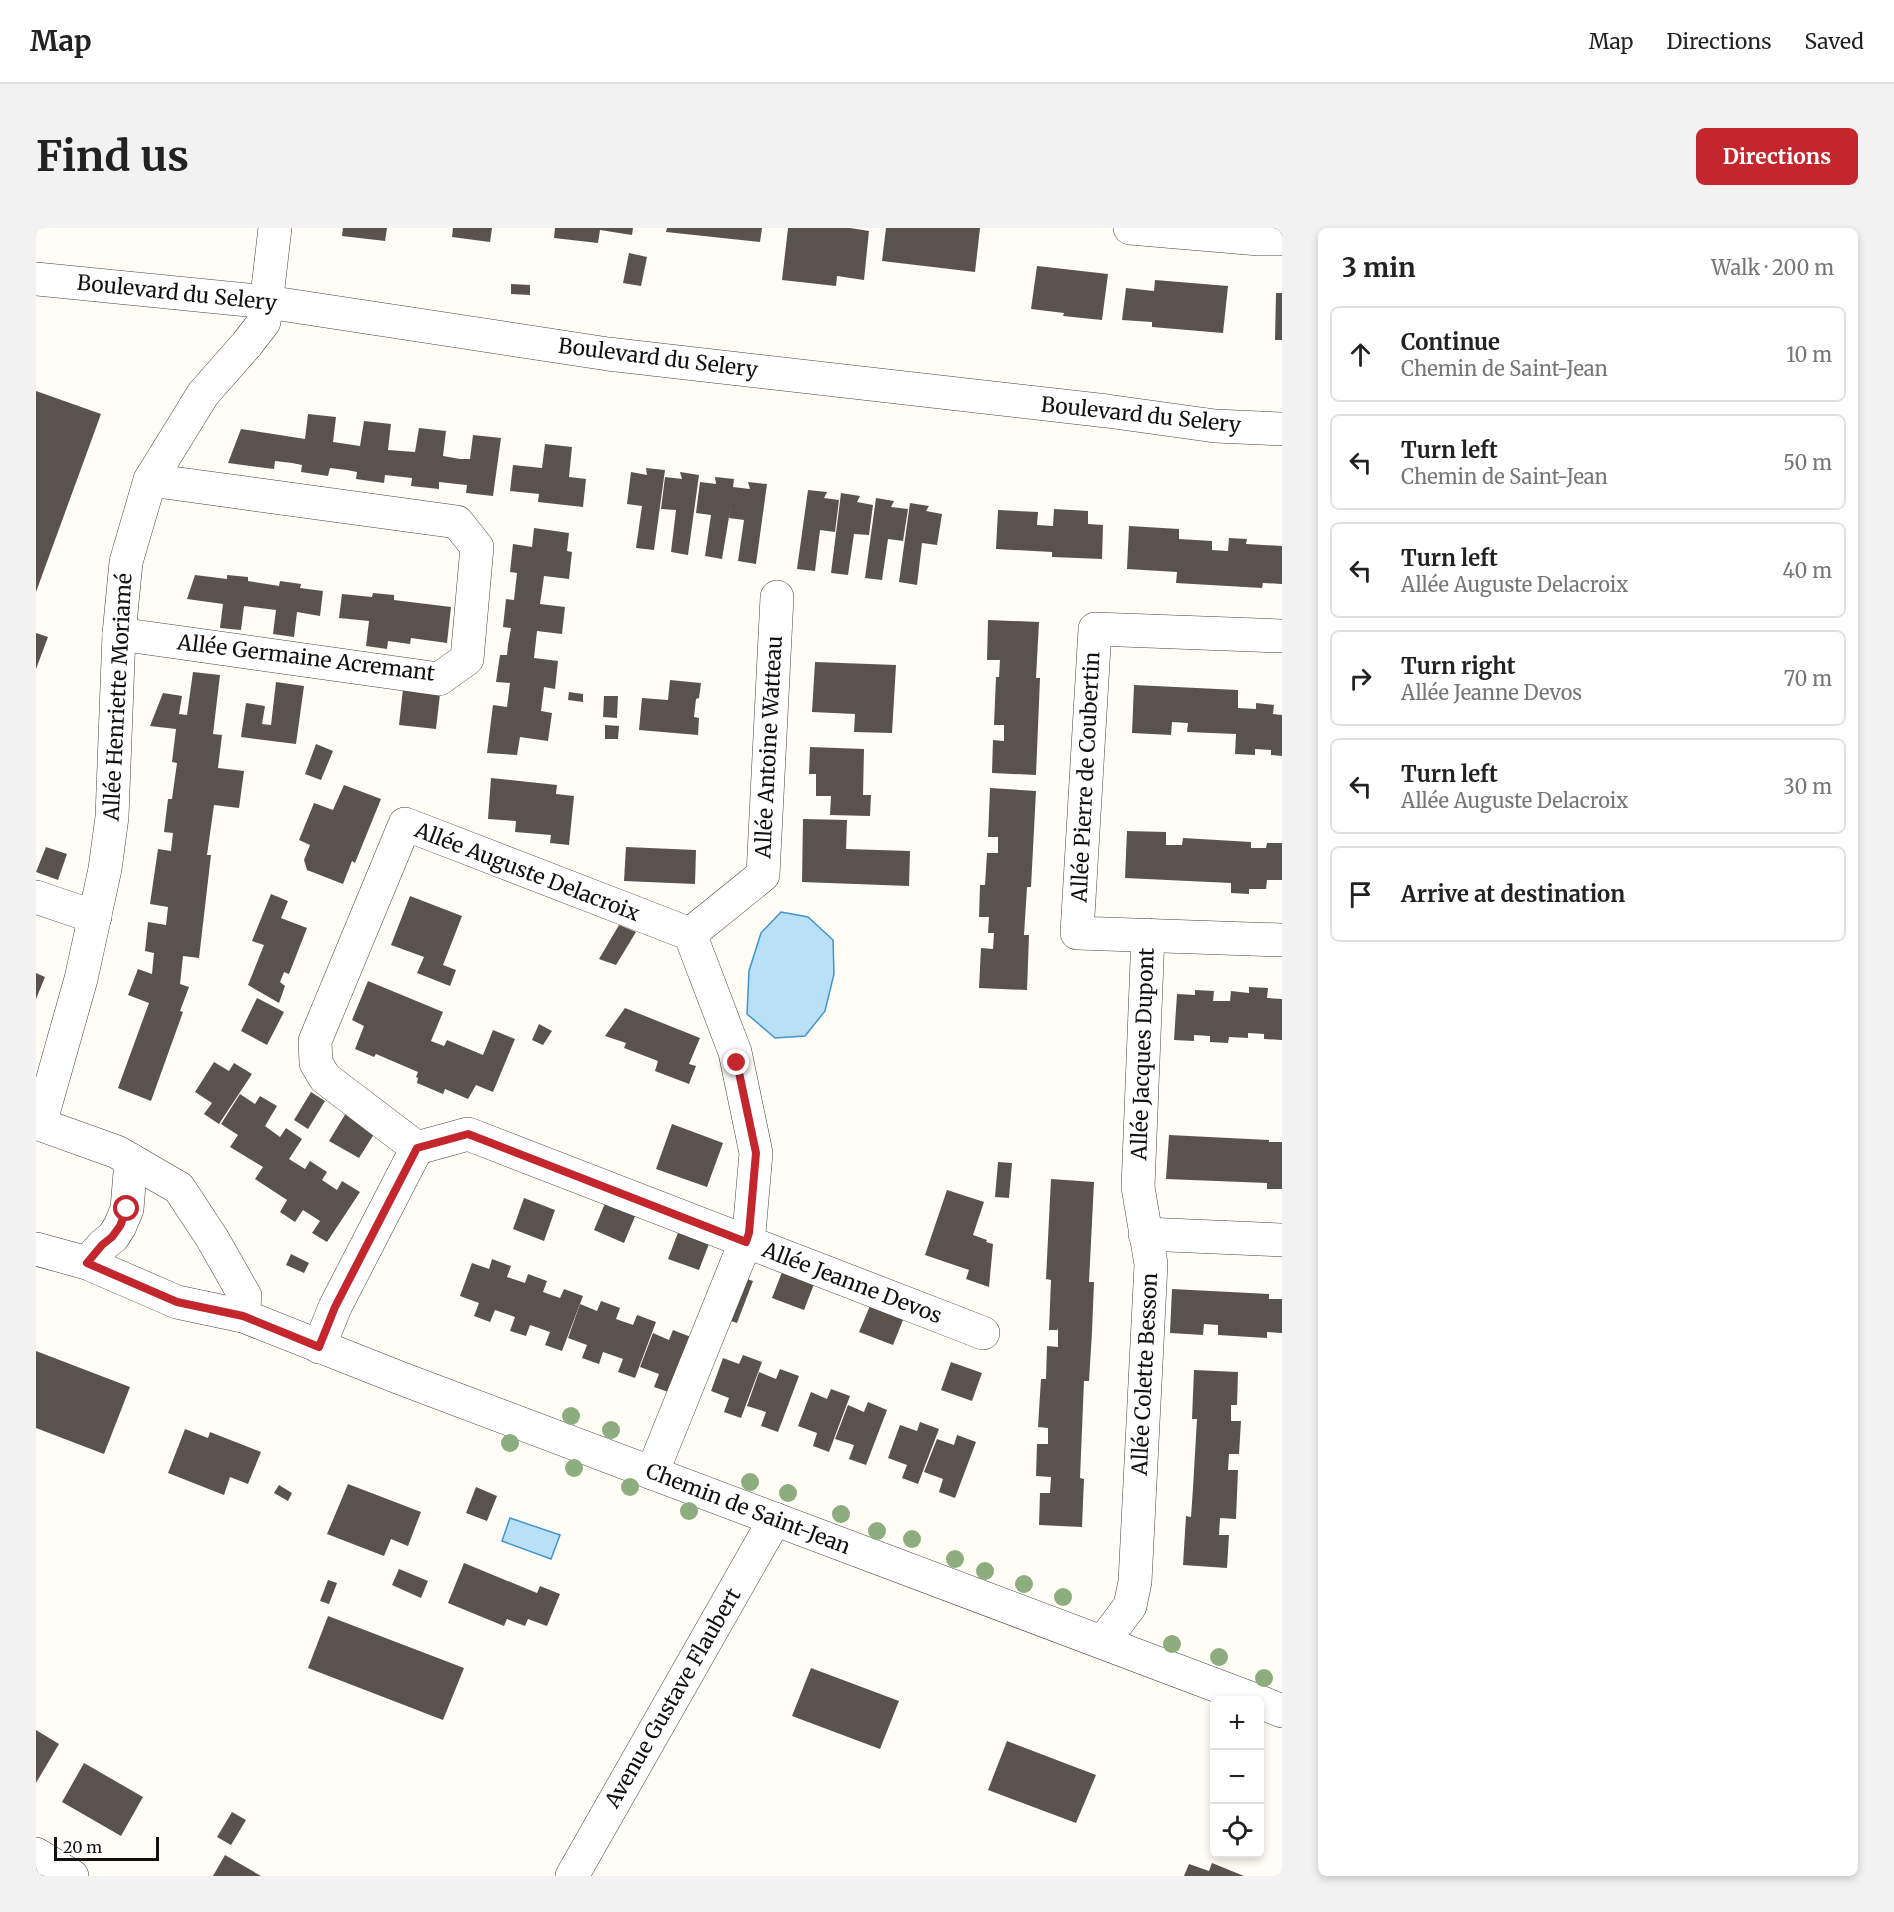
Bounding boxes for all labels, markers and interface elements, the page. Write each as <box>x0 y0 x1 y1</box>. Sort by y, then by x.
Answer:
text: Map <box>30 23 92 59</box>
text: Map <box>1589 28 1633 55</box>
text: Directions <box>1666 28 1771 55</box>
text: Saved <box>1804 28 1864 55</box>
button: Directions <box>1696 128 1858 185</box>
text: Find us <box>36 130 189 182</box>
text: 3 min <box>1342 251 1416 284</box>
text: Walk · 200 m <box>1711 255 1834 280</box>
street label: Boulevard du Selery <box>76 269 279 317</box>
text: Continue <box>1401 328 1500 356</box>
street label: Boulevard du Selery <box>557 332 760 383</box>
icon: ahead <box>1344 338 1377 371</box>
text: 10 m <box>1786 342 1832 367</box>
text: Chemin de Saint-Jean <box>1401 356 1608 381</box>
street label: Boulevard du Selery <box>1040 391 1243 439</box>
text: Turn left <box>1401 436 1498 464</box>
icon: left <box>1344 446 1377 479</box>
text: 50 m <box>1783 450 1832 475</box>
text: Chemin de Saint-Jean <box>1401 464 1608 489</box>
text: Turn left <box>1401 544 1498 572</box>
icon: left <box>1344 554 1377 587</box>
text: 40 m <box>1782 558 1832 583</box>
street label: Allée Henriette Moriamé <box>97 572 137 823</box>
text: Allée Auguste Delacroix <box>1401 572 1628 597</box>
street label: Allée Germaine Acremant <box>175 628 436 687</box>
street label: Allée Antoine Watteau <box>749 635 788 860</box>
street label: Allée Pierre de Coubertin <box>1065 651 1106 904</box>
text: Turn right <box>1401 652 1515 680</box>
icon: right <box>1344 662 1377 695</box>
text: 70 m <box>1784 666 1832 691</box>
text: Allée Jeanne Devos <box>1401 680 1582 705</box>
text: Turn left <box>1401 760 1498 788</box>
icon: left <box>1344 770 1377 803</box>
text: 30 m <box>1783 774 1832 799</box>
text: Allée Auguste Delacroix <box>1401 788 1628 813</box>
street label: Allée Auguste Delacroix <box>410 816 644 927</box>
icon: arrive <box>1344 878 1377 911</box>
text: Arrive at destination <box>1401 880 1625 908</box>
street label: Allée Jacques Dupont <box>1125 947 1160 1162</box>
route end <box>723 1049 749 1075</box>
route start <box>113 1195 139 1221</box>
street label: Allée Jeanne Devos <box>758 1235 946 1329</box>
street label: Allée Colette Besson <box>1126 1272 1163 1477</box>
street label: Chemin de Saint-Jean <box>642 1457 854 1560</box>
street label: Avenue Gustave Flaubert <box>598 1583 747 1813</box>
map controls <box>1210 1696 1264 1858</box>
button: + <box>1210 1696 1264 1750</box>
button: − <box>1210 1750 1264 1804</box>
button: locate <box>1210 1804 1264 1858</box>
scale bar <box>54 1834 159 1862</box>
text: 20 m <box>63 1837 102 1857</box>

